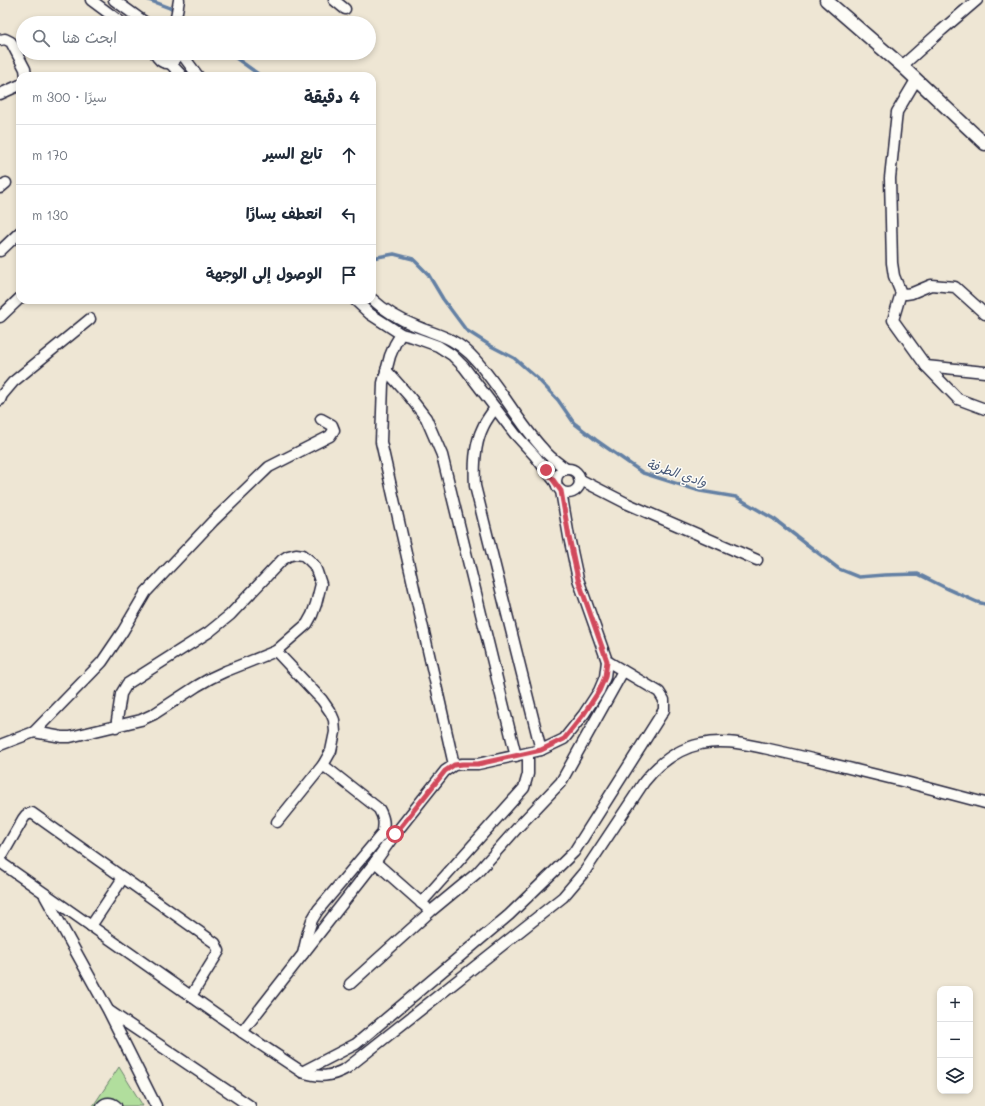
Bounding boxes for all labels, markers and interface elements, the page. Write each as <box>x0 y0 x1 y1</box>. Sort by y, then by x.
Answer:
search box <box>16 16 376 60</box>
icon: search <box>30 27 52 49</box>
text: ابحث هنا <box>62 27 117 47</box>
text: 4 دقيقة <box>304 85 360 107</box>
text: سيرًا · 300 m <box>32 88 107 105</box>
text: تابع السير <box>263 143 322 163</box>
icon: ahead <box>338 144 360 166</box>
text: 170 m <box>32 146 68 163</box>
text: انعطف يسارًا <box>246 203 322 223</box>
icon: left <box>338 204 360 226</box>
text: 130 m <box>32 206 68 223</box>
text: الوصول إلى الوجهة <box>206 263 322 283</box>
icon: arrive <box>338 264 360 286</box>
water label: وادي الطرفة <box>644 454 709 492</box>
route end <box>537 461 555 479</box>
route start <box>386 825 404 843</box>
map controls <box>937 986 973 1094</box>
button: + <box>937 986 973 1022</box>
button: − <box>937 1022 973 1058</box>
button: layers <box>937 1058 973 1094</box>

